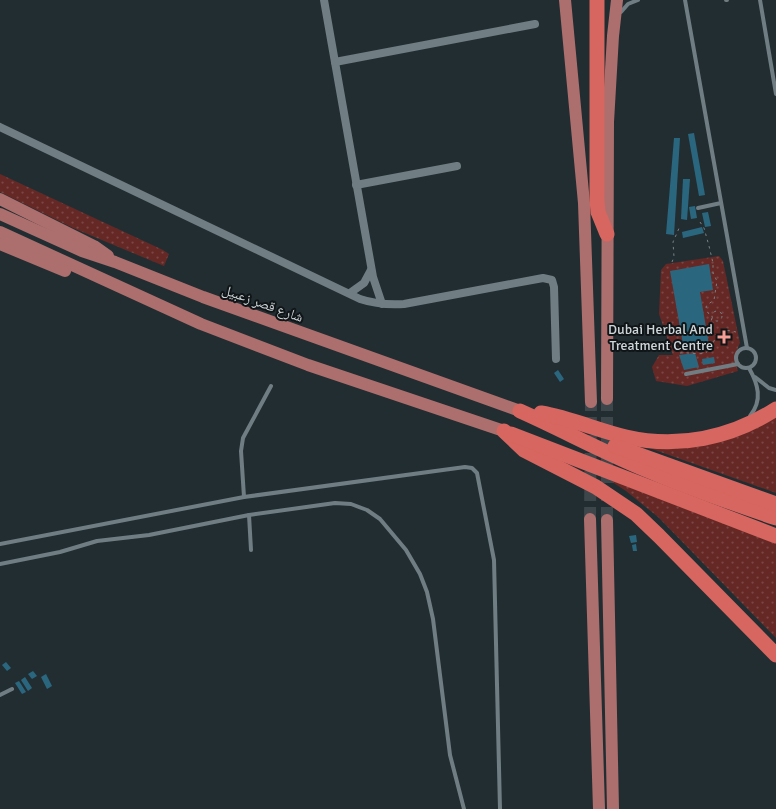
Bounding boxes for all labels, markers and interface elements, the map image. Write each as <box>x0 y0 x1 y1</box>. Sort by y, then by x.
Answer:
street label: شارع قصر زعبيل <box>220 281 306 327</box>
place label: Dubai Herbal And Treatment Centre <box>608 321 713 354</box>
marker: Dubai Herbal And Treatment Centre <box>717 330 731 344</box>

